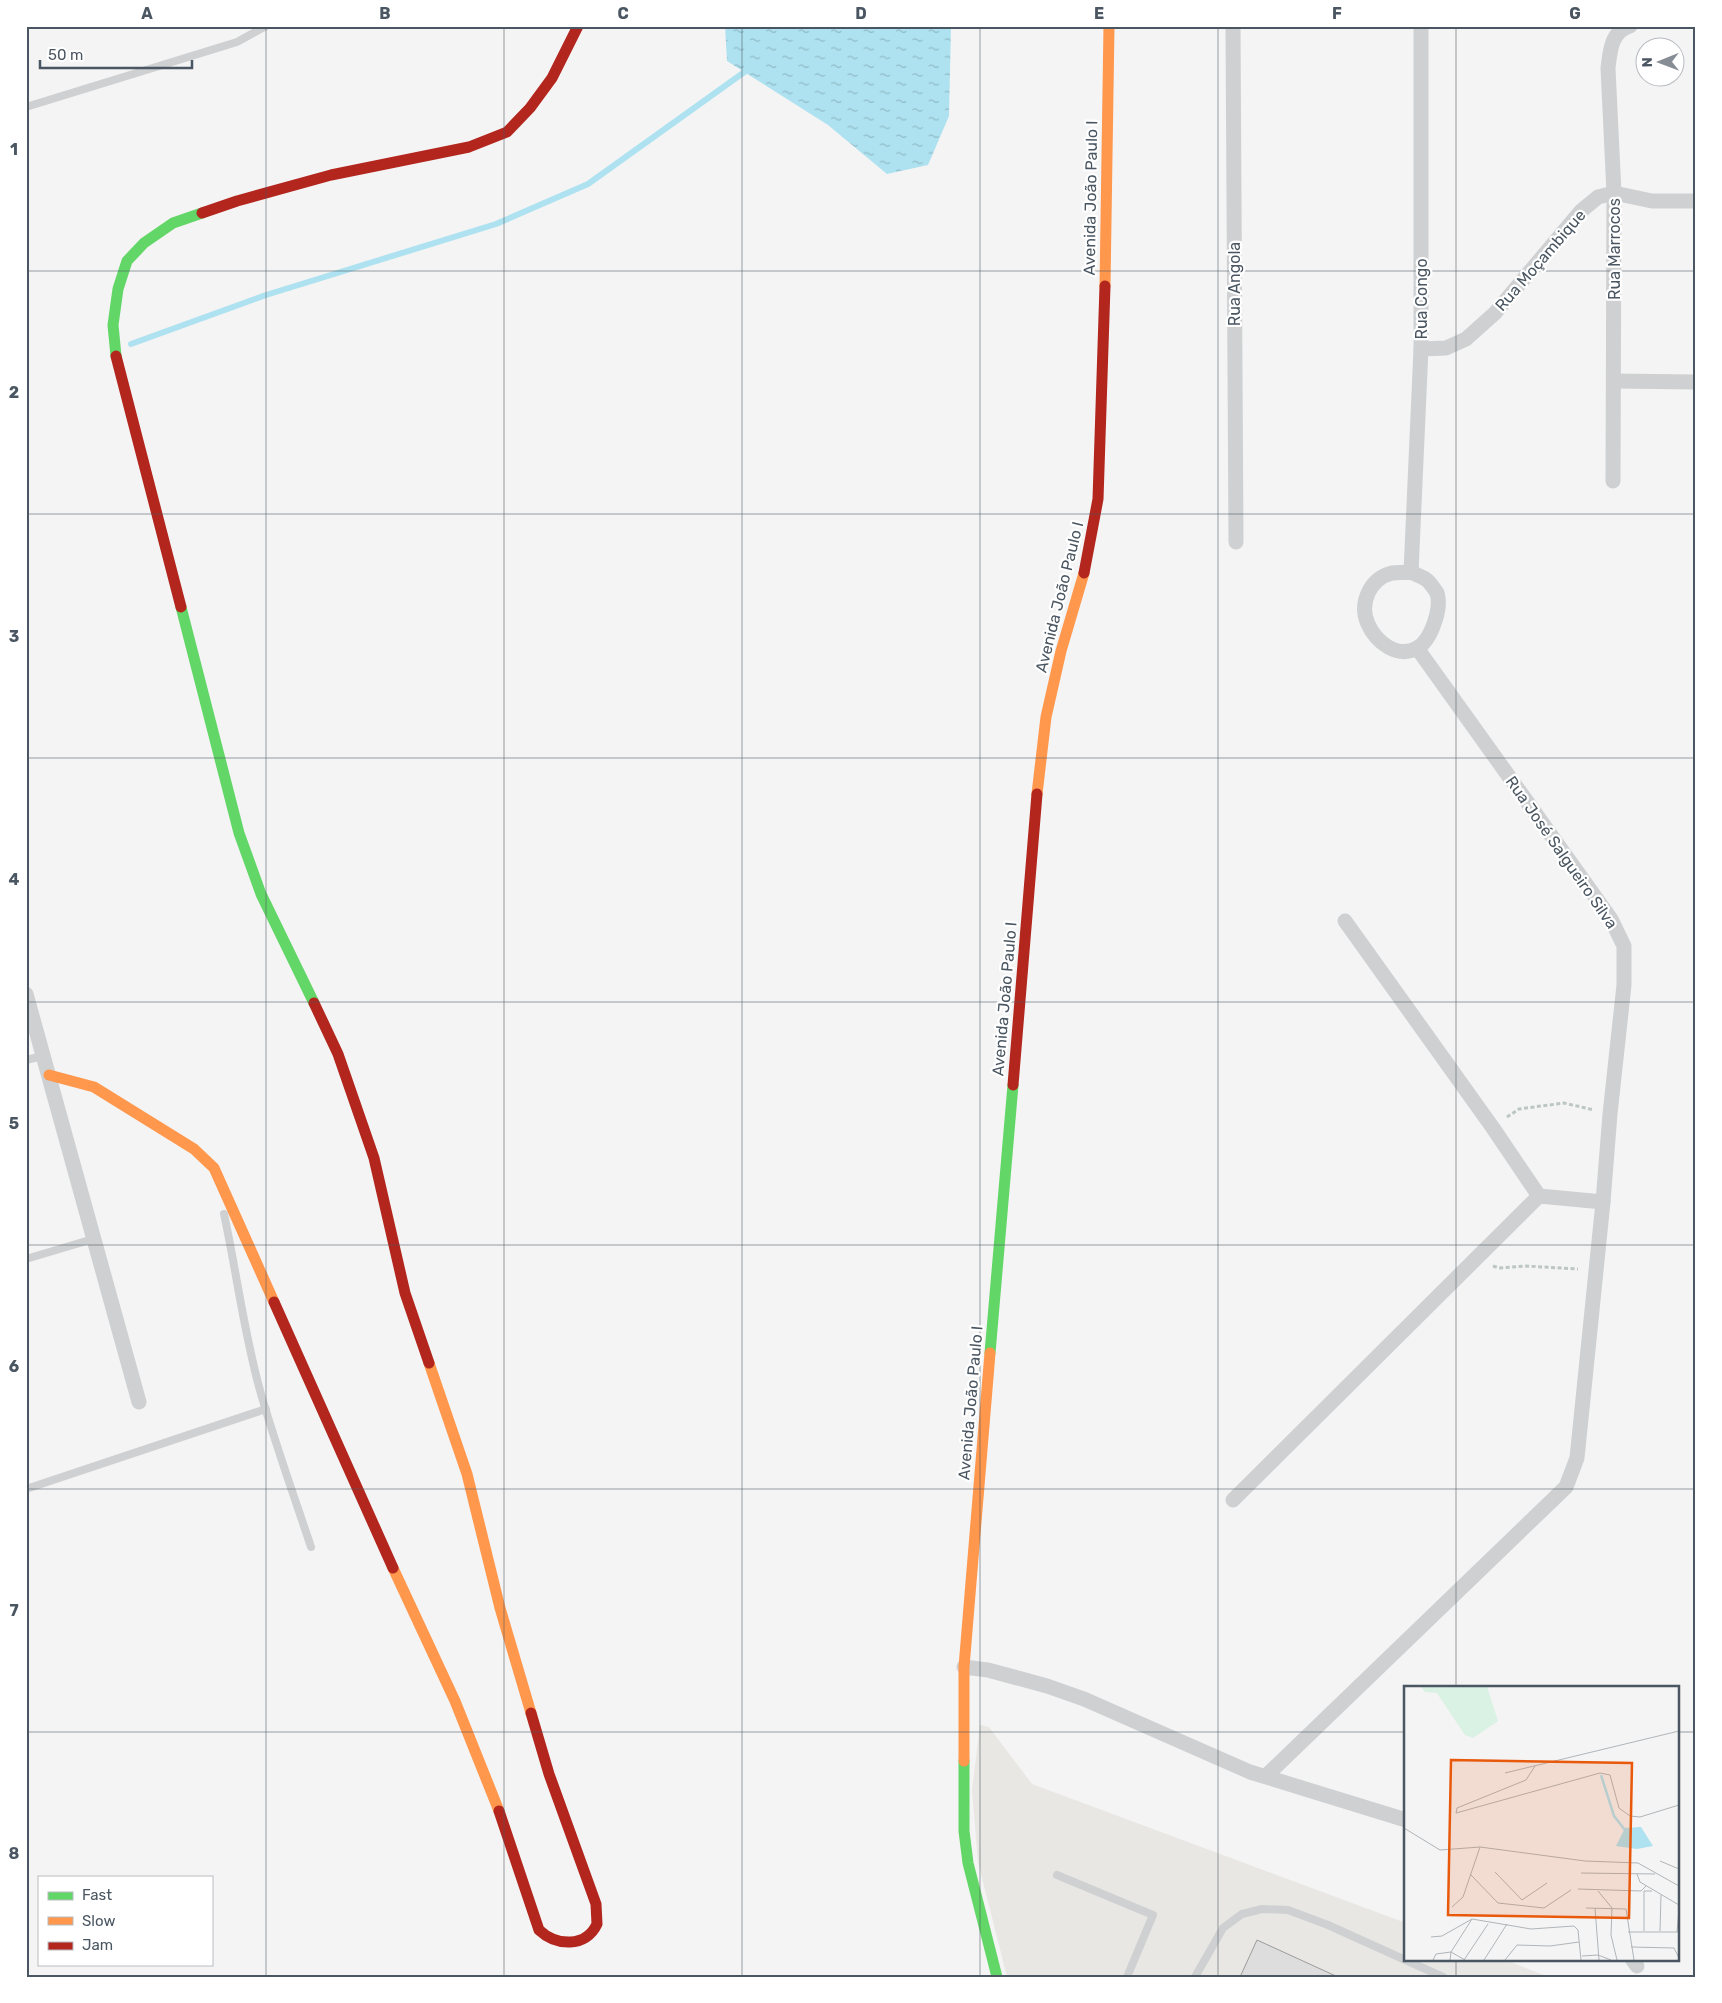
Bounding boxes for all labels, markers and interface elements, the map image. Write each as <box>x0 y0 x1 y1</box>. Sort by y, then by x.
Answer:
text: A <box>141 4 153 23</box>
text: B <box>379 4 391 23</box>
text: C <box>617 4 629 23</box>
text: D <box>855 4 867 23</box>
text: E <box>1094 4 1104 23</box>
text: F <box>1332 4 1342 23</box>
text: G <box>1569 4 1581 23</box>
scale bar <box>40 38 192 70</box>
north arrow <box>1634 38 1684 88</box>
text: 50 m <box>48 46 83 64</box>
text: N <box>1639 57 1656 67</box>
street label: Avenida João Paulo I <box>1080 120 1101 276</box>
text: 1 <box>10 140 18 159</box>
street label: Rua Marrocos <box>1605 198 1624 300</box>
street label: Rua Moçambique <box>1491 206 1590 315</box>
street label: Rua Angola <box>1225 242 1244 326</box>
street label: Rua Congo <box>1412 258 1431 340</box>
text: 2 <box>9 383 19 402</box>
street label: Avenida João Paulo I <box>1032 520 1087 675</box>
text: 3 <box>9 627 19 646</box>
street label: Rua José Salgueiro Silva <box>1502 772 1622 932</box>
text: 4 <box>9 870 20 889</box>
street label: Avenida João Paulo I <box>988 921 1021 1077</box>
text: 5 <box>9 1114 19 1133</box>
street label: Avenida João Paulo I <box>954 1325 987 1481</box>
text: 6 <box>9 1357 19 1376</box>
text: 7 <box>9 1601 19 1620</box>
inset map <box>1404 1686 1680 1960</box>
text: 8 <box>9 1844 20 1863</box>
legend <box>38 1876 212 1966</box>
text: Fast <box>82 1886 112 1904</box>
text: Slow <box>82 1912 115 1930</box>
text: Jam <box>82 1936 113 1954</box>

